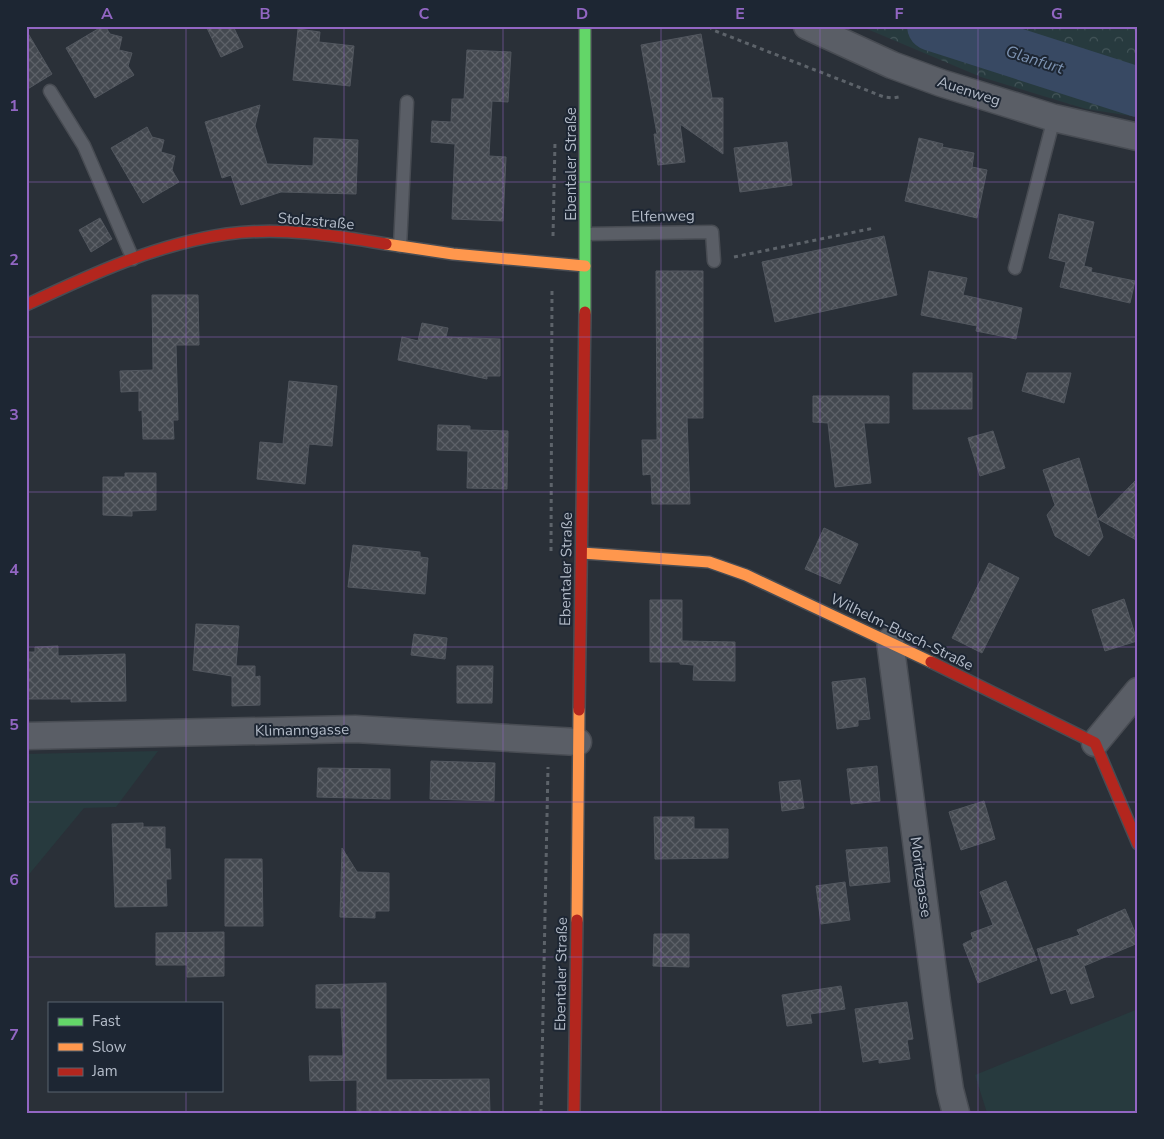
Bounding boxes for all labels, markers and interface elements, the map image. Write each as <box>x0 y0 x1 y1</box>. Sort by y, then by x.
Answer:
text: A <box>101 3 113 25</box>
text: B <box>259 3 271 25</box>
text: C <box>419 3 430 25</box>
text: D <box>576 3 588 25</box>
text: E <box>735 3 745 25</box>
text: F <box>895 3 904 25</box>
text: G <box>1051 3 1063 25</box>
water label: Glanfurt <box>1003 40 1067 80</box>
street label: Auenweg <box>935 71 1003 111</box>
text: 1 <box>9 95 19 117</box>
street label: Ebentaler Straße <box>561 107 581 221</box>
street label: Elfenweg <box>631 205 695 227</box>
street label: Stolzstraße <box>277 208 355 234</box>
text: 2 <box>9 249 19 271</box>
text: 3 <box>9 404 19 426</box>
street label: Ebentaler Straße <box>555 512 577 626</box>
text: 4 <box>9 559 19 581</box>
street label: Wilhelm-Busch-Straße <box>827 589 977 675</box>
text: 5 <box>9 714 19 736</box>
street label: Klimanngasse <box>255 719 349 741</box>
street label: Moritzgasse <box>905 835 937 919</box>
text: 6 <box>9 869 19 891</box>
street label: Ebentaler Straße <box>550 917 572 1031</box>
legend <box>48 1002 222 1092</box>
text: Fast <box>92 1011 121 1031</box>
text: 7 <box>9 1024 19 1046</box>
text: Slow <box>92 1037 127 1057</box>
text: Jam <box>91 1061 118 1081</box>

